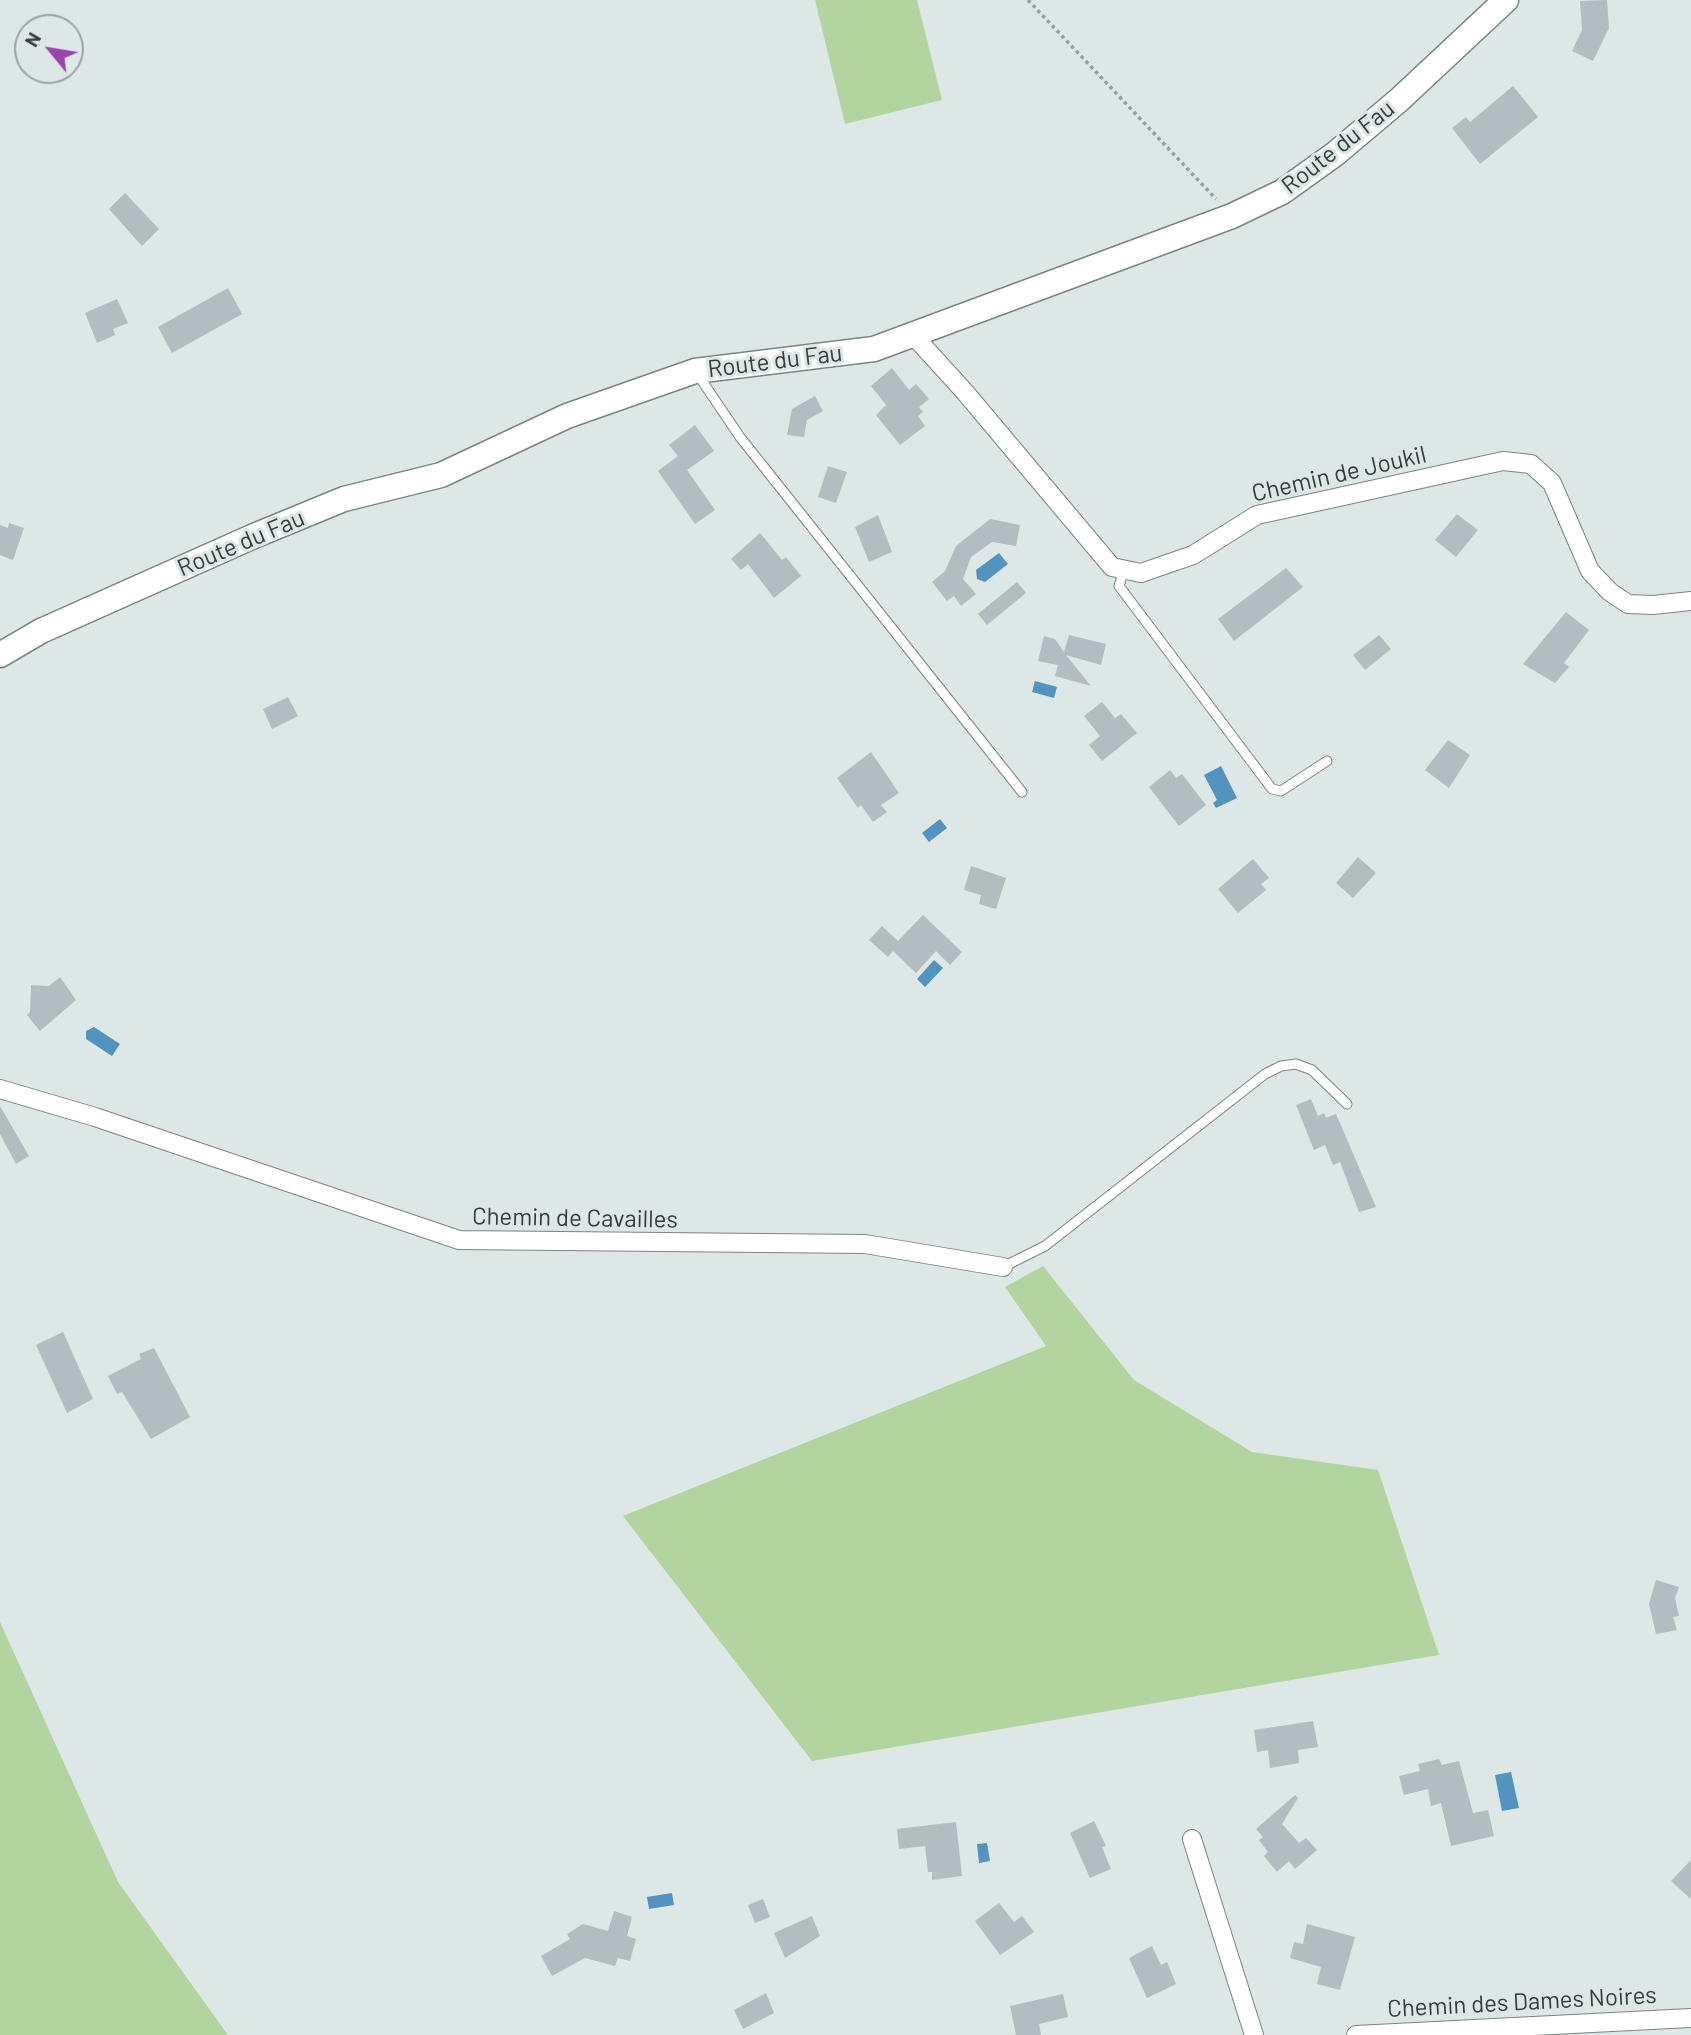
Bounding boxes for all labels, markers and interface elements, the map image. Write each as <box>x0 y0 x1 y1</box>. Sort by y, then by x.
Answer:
north arrow <box>14 14 84 84</box>
text: N <box>19 28 45 50</box>
street label: Route du Fau <box>1276 94 1400 200</box>
street label: Route du Fau <box>706 338 844 384</box>
street label: Chemin de Joukil <box>1249 440 1429 508</box>
street label: Route du Fau <box>173 503 309 583</box>
street label: Chemin de Cavailles <box>472 1202 678 1234</box>
street label: Chemin des Dames Noires <box>1387 1981 1657 2023</box>

